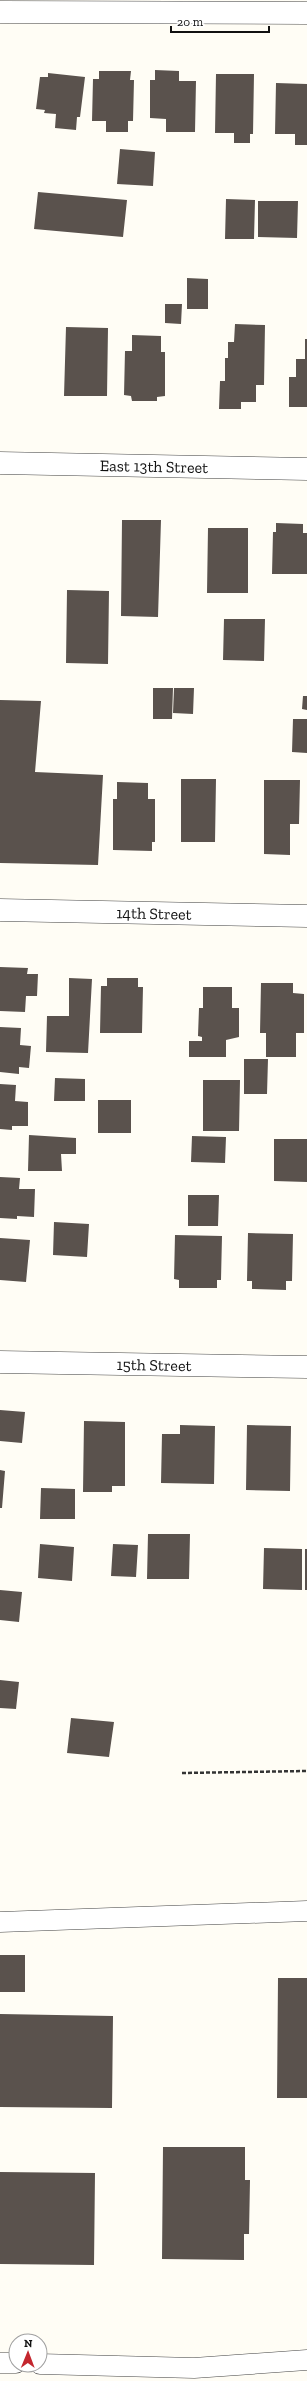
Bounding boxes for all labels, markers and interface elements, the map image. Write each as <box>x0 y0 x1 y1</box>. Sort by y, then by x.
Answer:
scale bar <box>171 8 269 34</box>
text: 20 m <box>177 15 204 29</box>
street label: East 13th Street <box>100 455 208 477</box>
street label: 14th Street <box>116 903 192 923</box>
street label: 15th Street <box>116 1354 192 1375</box>
north arrow <box>8 2333 48 2373</box>
text: N <box>24 2337 33 2350</box>

